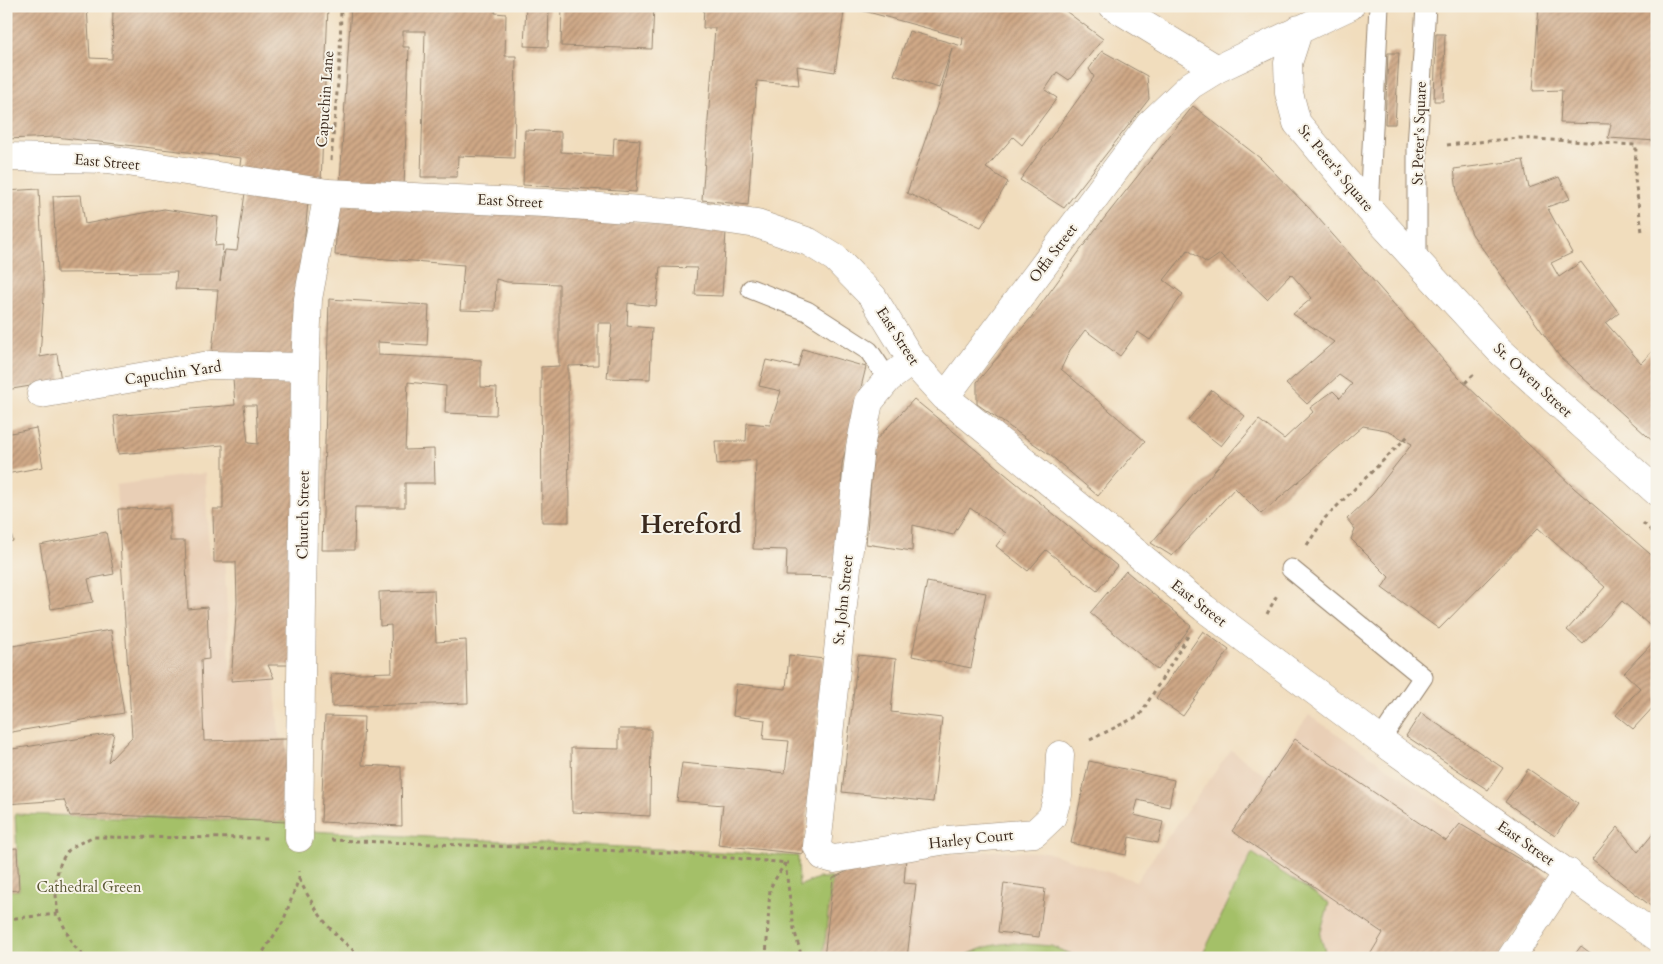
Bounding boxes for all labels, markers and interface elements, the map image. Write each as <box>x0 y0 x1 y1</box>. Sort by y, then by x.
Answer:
street label: Capuchin Lane <box>312 50 338 148</box>
street label: St Peter's Square <box>1407 81 1431 185</box>
street label: St. Peter's Square <box>1294 120 1378 216</box>
street label: East Street <box>73 149 141 175</box>
street label: East Street <box>477 189 544 213</box>
street label: Offa Street <box>1024 219 1082 286</box>
street label: East Street <box>872 303 924 369</box>
street label: St. Owen Street <box>1489 338 1577 422</box>
street label: Capuchin Yard <box>124 356 222 390</box>
street label: Church Street <box>292 470 314 559</box>
district label: Hereford <box>640 508 742 542</box>
street label: St. John Street <box>828 554 858 646</box>
street label: East Street <box>1167 575 1231 631</box>
street label: East Street <box>1493 816 1559 870</box>
street label: Harley Court <box>928 825 1015 853</box>
park label: Cathedral Green <box>36 877 142 897</box>

